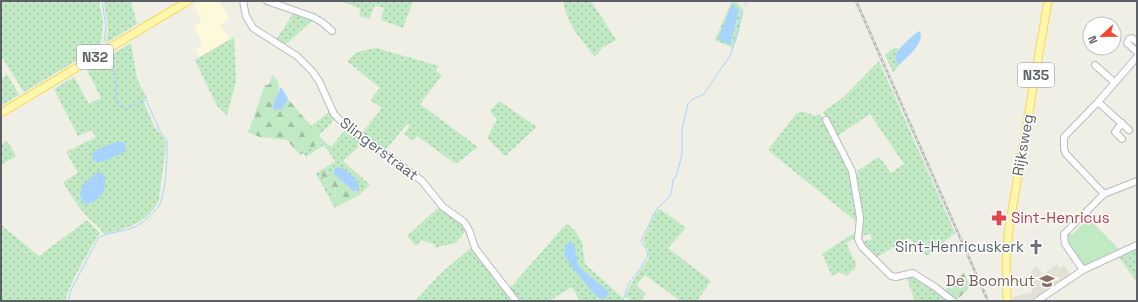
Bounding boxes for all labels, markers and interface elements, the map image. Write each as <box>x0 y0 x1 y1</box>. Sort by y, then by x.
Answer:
north arrow <box>1082 16 1122 56</box>
text: N <box>1085 34 1101 46</box>
road number: N32 <box>77 45 113 69</box>
road number: N35 <box>1018 63 1054 87</box>
street label: Rijksweg <box>1008 112 1037 178</box>
street label: Slingerstraat <box>336 113 422 184</box>
place label: Sint-Henricus <box>1011 208 1110 227</box>
pharmacy icon: Sint-Henricus <box>990 209 1008 227</box>
place label: Sint-Henricuskerk <box>895 237 1024 256</box>
church icon: Sint-Henricuskerk <box>1027 238 1045 256</box>
place label: De Boomhut <box>946 271 1035 290</box>
school or university icon: De Boomhut <box>1038 272 1056 290</box>

